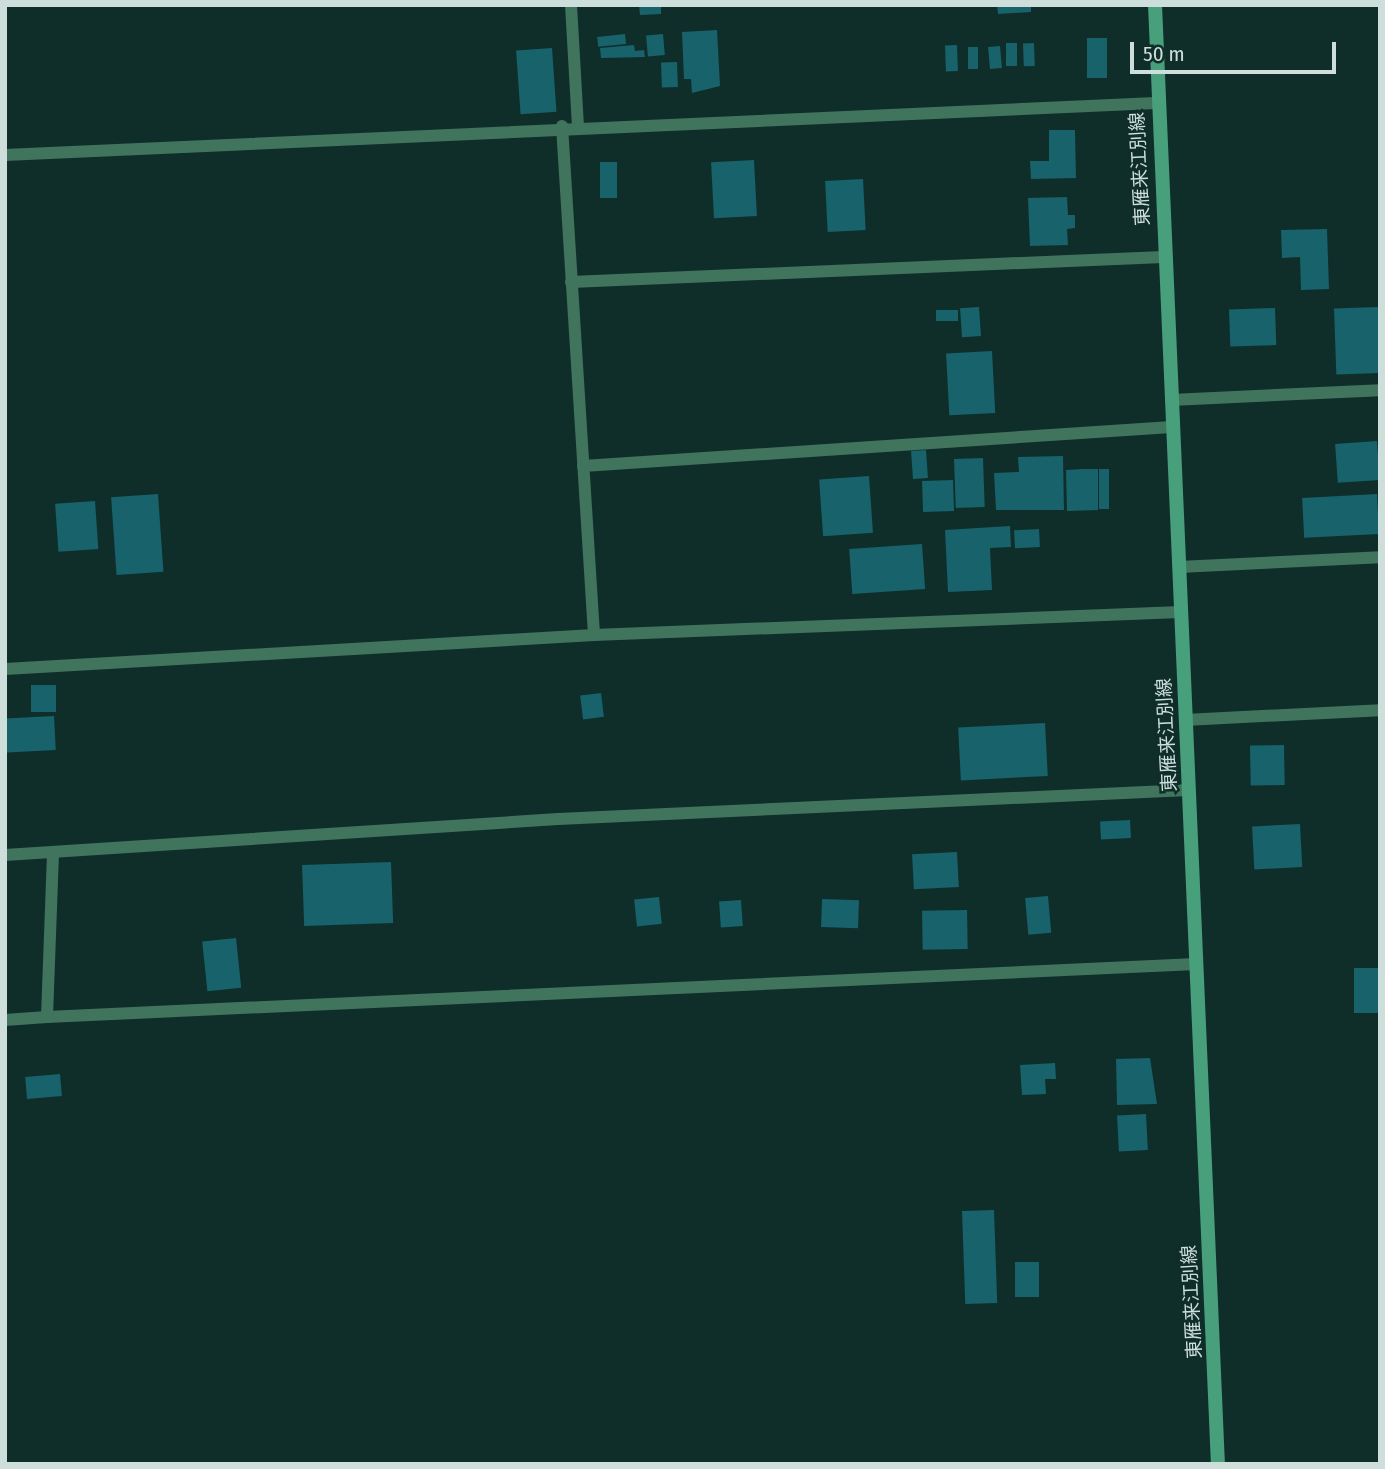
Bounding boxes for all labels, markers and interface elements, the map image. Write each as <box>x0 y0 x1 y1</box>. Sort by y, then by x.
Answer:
scale bar <box>1133 28 1340 72</box>
text: 50 m <box>1143 41 1185 67</box>
street label: 東雁来江別線 <box>1126 111 1154 227</box>
street label: 東雁来江別線 <box>1153 677 1181 793</box>
street label: 東雁来江別線 <box>1178 1244 1206 1360</box>

